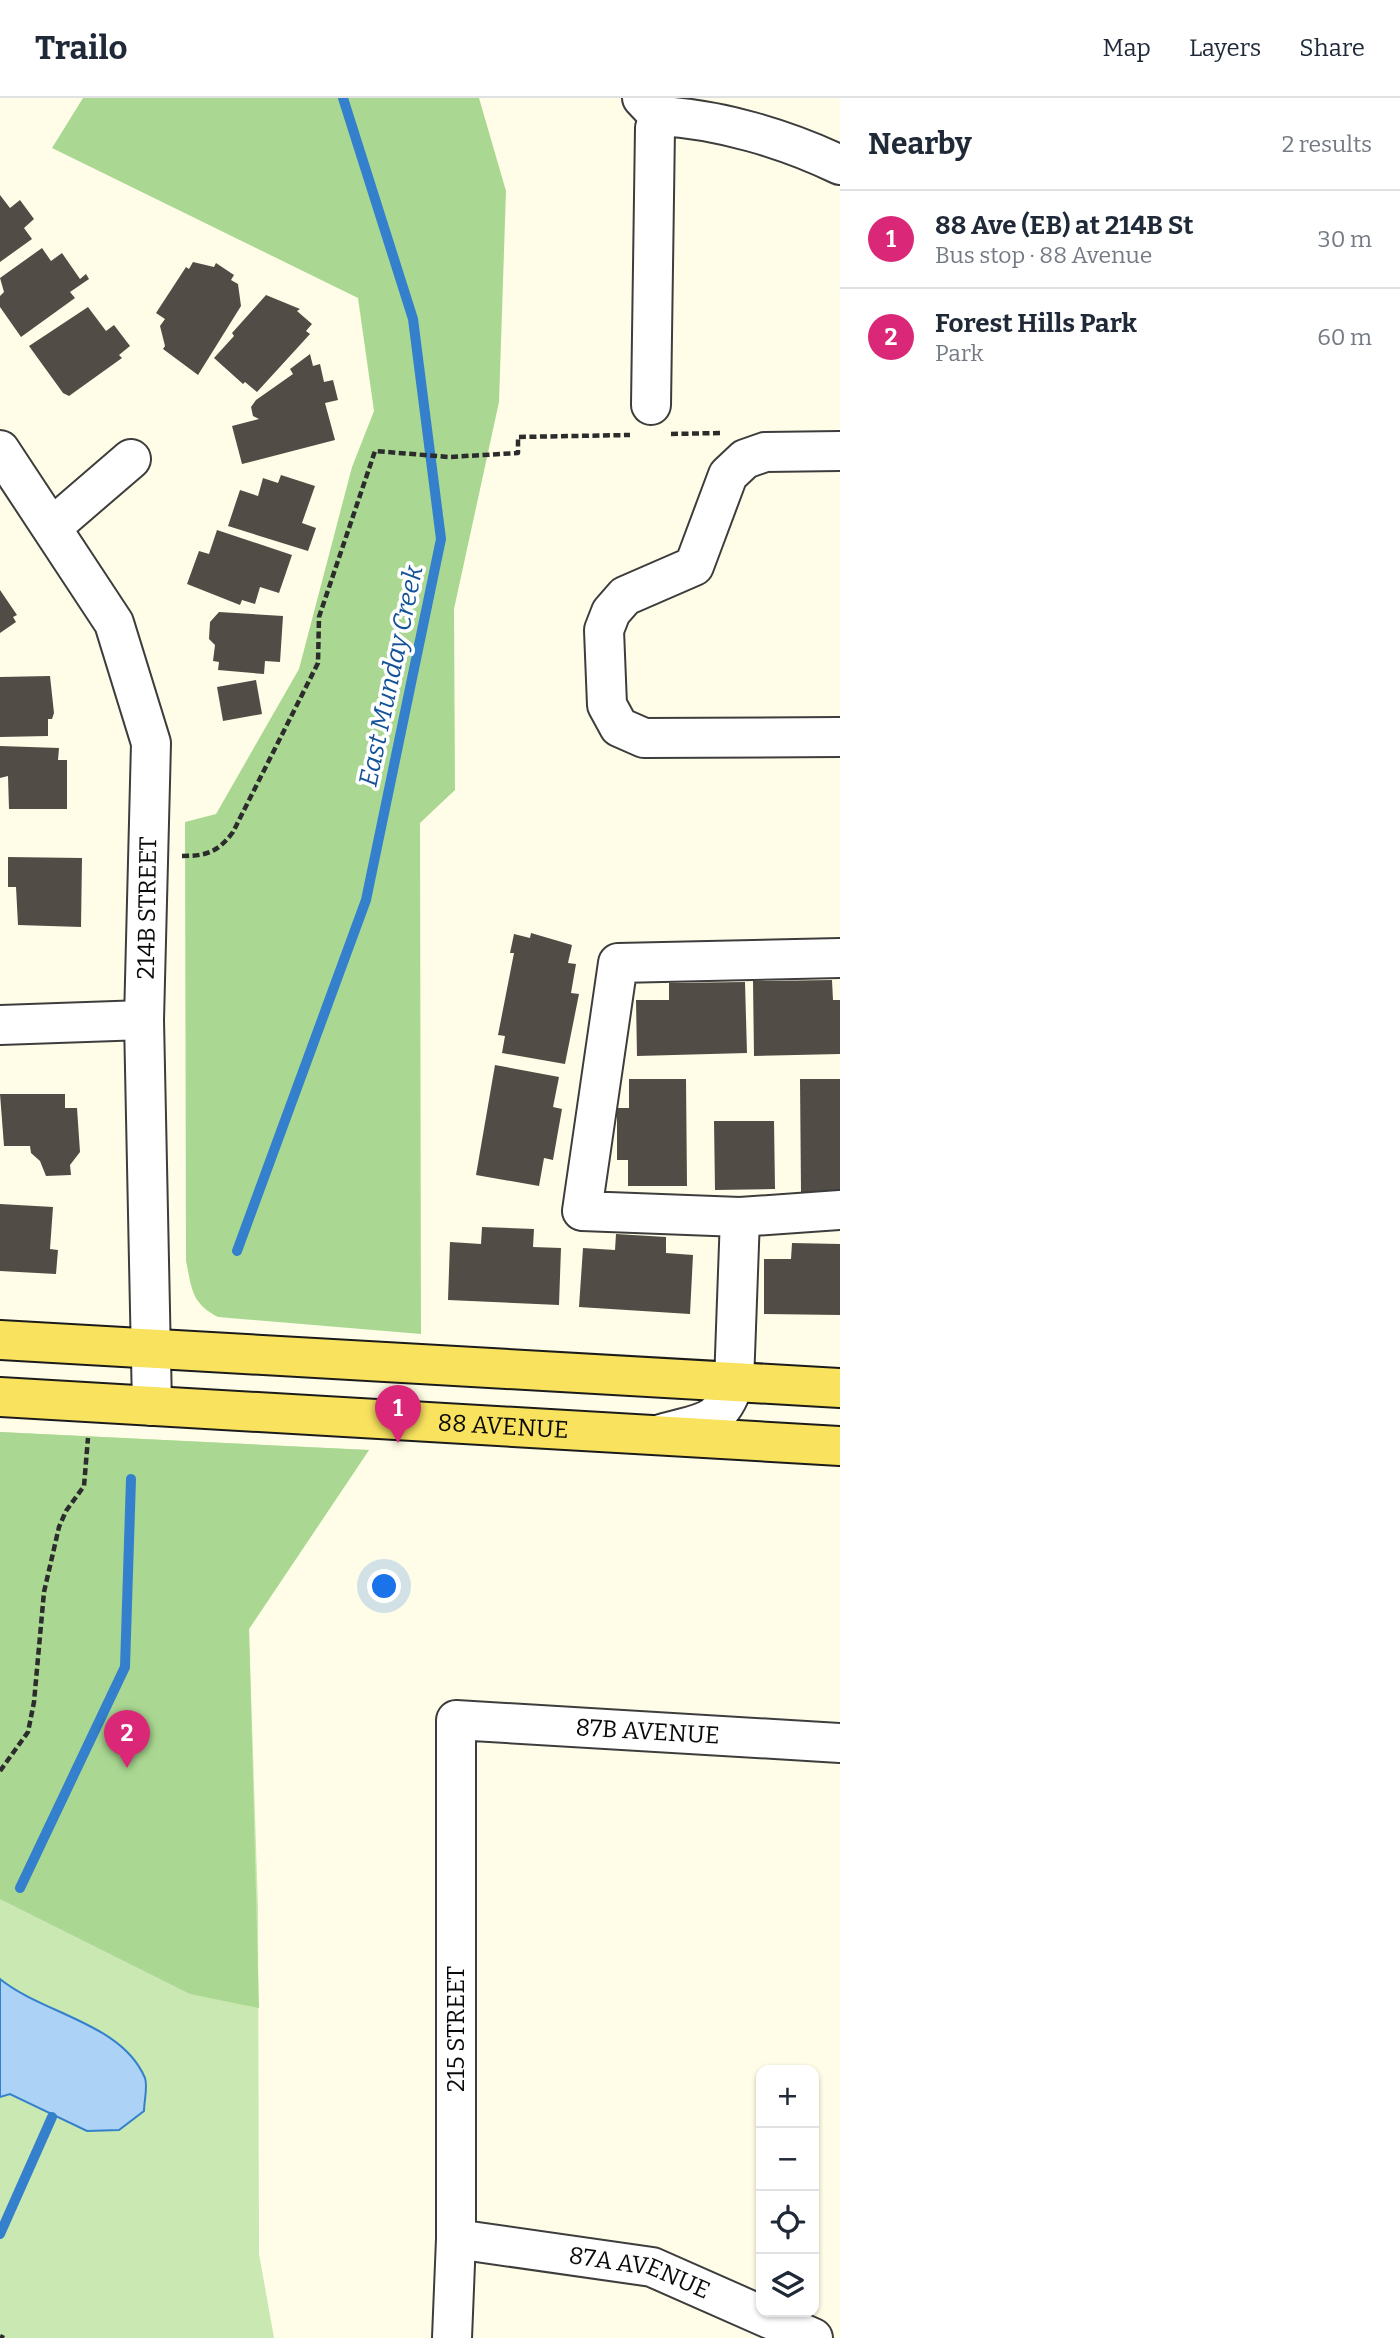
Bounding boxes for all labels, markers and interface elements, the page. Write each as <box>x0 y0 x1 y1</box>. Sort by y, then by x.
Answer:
text: Trailo <box>35 28 128 68</box>
text: Map <box>1103 34 1151 62</box>
text: Layers <box>1189 34 1261 62</box>
text: Share <box>1299 34 1365 62</box>
text: Nearby <box>868 126 972 162</box>
text: 2 results <box>1282 130 1372 158</box>
text: 88 Ave (EB) at 214B St <box>935 210 1194 241</box>
text: 1 <box>886 225 896 253</box>
text: 30 m <box>1318 225 1372 253</box>
text: Bus stop · 88 Avenue <box>935 241 1152 269</box>
text: Forest Hills Park <box>935 308 1137 339</box>
text: 2 <box>885 323 897 351</box>
text: 60 m <box>1317 323 1372 351</box>
text: Park <box>935 339 984 367</box>
water label: East Munday Creek <box>352 562 430 789</box>
street label: 214B STREET <box>132 836 162 980</box>
pin: 1 <box>375 1385 421 1443</box>
street label: 88 AVENUE <box>437 1409 569 1444</box>
your location <box>367 1569 401 1603</box>
pin: 2 <box>104 1710 150 1768</box>
street label: 87B AVENUE <box>575 1713 720 1750</box>
street label: 215 STREET <box>442 1966 470 2092</box>
map controls <box>756 2065 819 2317</box>
button: + <box>756 2065 819 2128</box>
button: − <box>756 2128 819 2191</box>
button: locate <box>756 2191 819 2254</box>
street label: 87A AVENUE <box>567 2241 714 2305</box>
button: layers <box>756 2254 819 2317</box>

